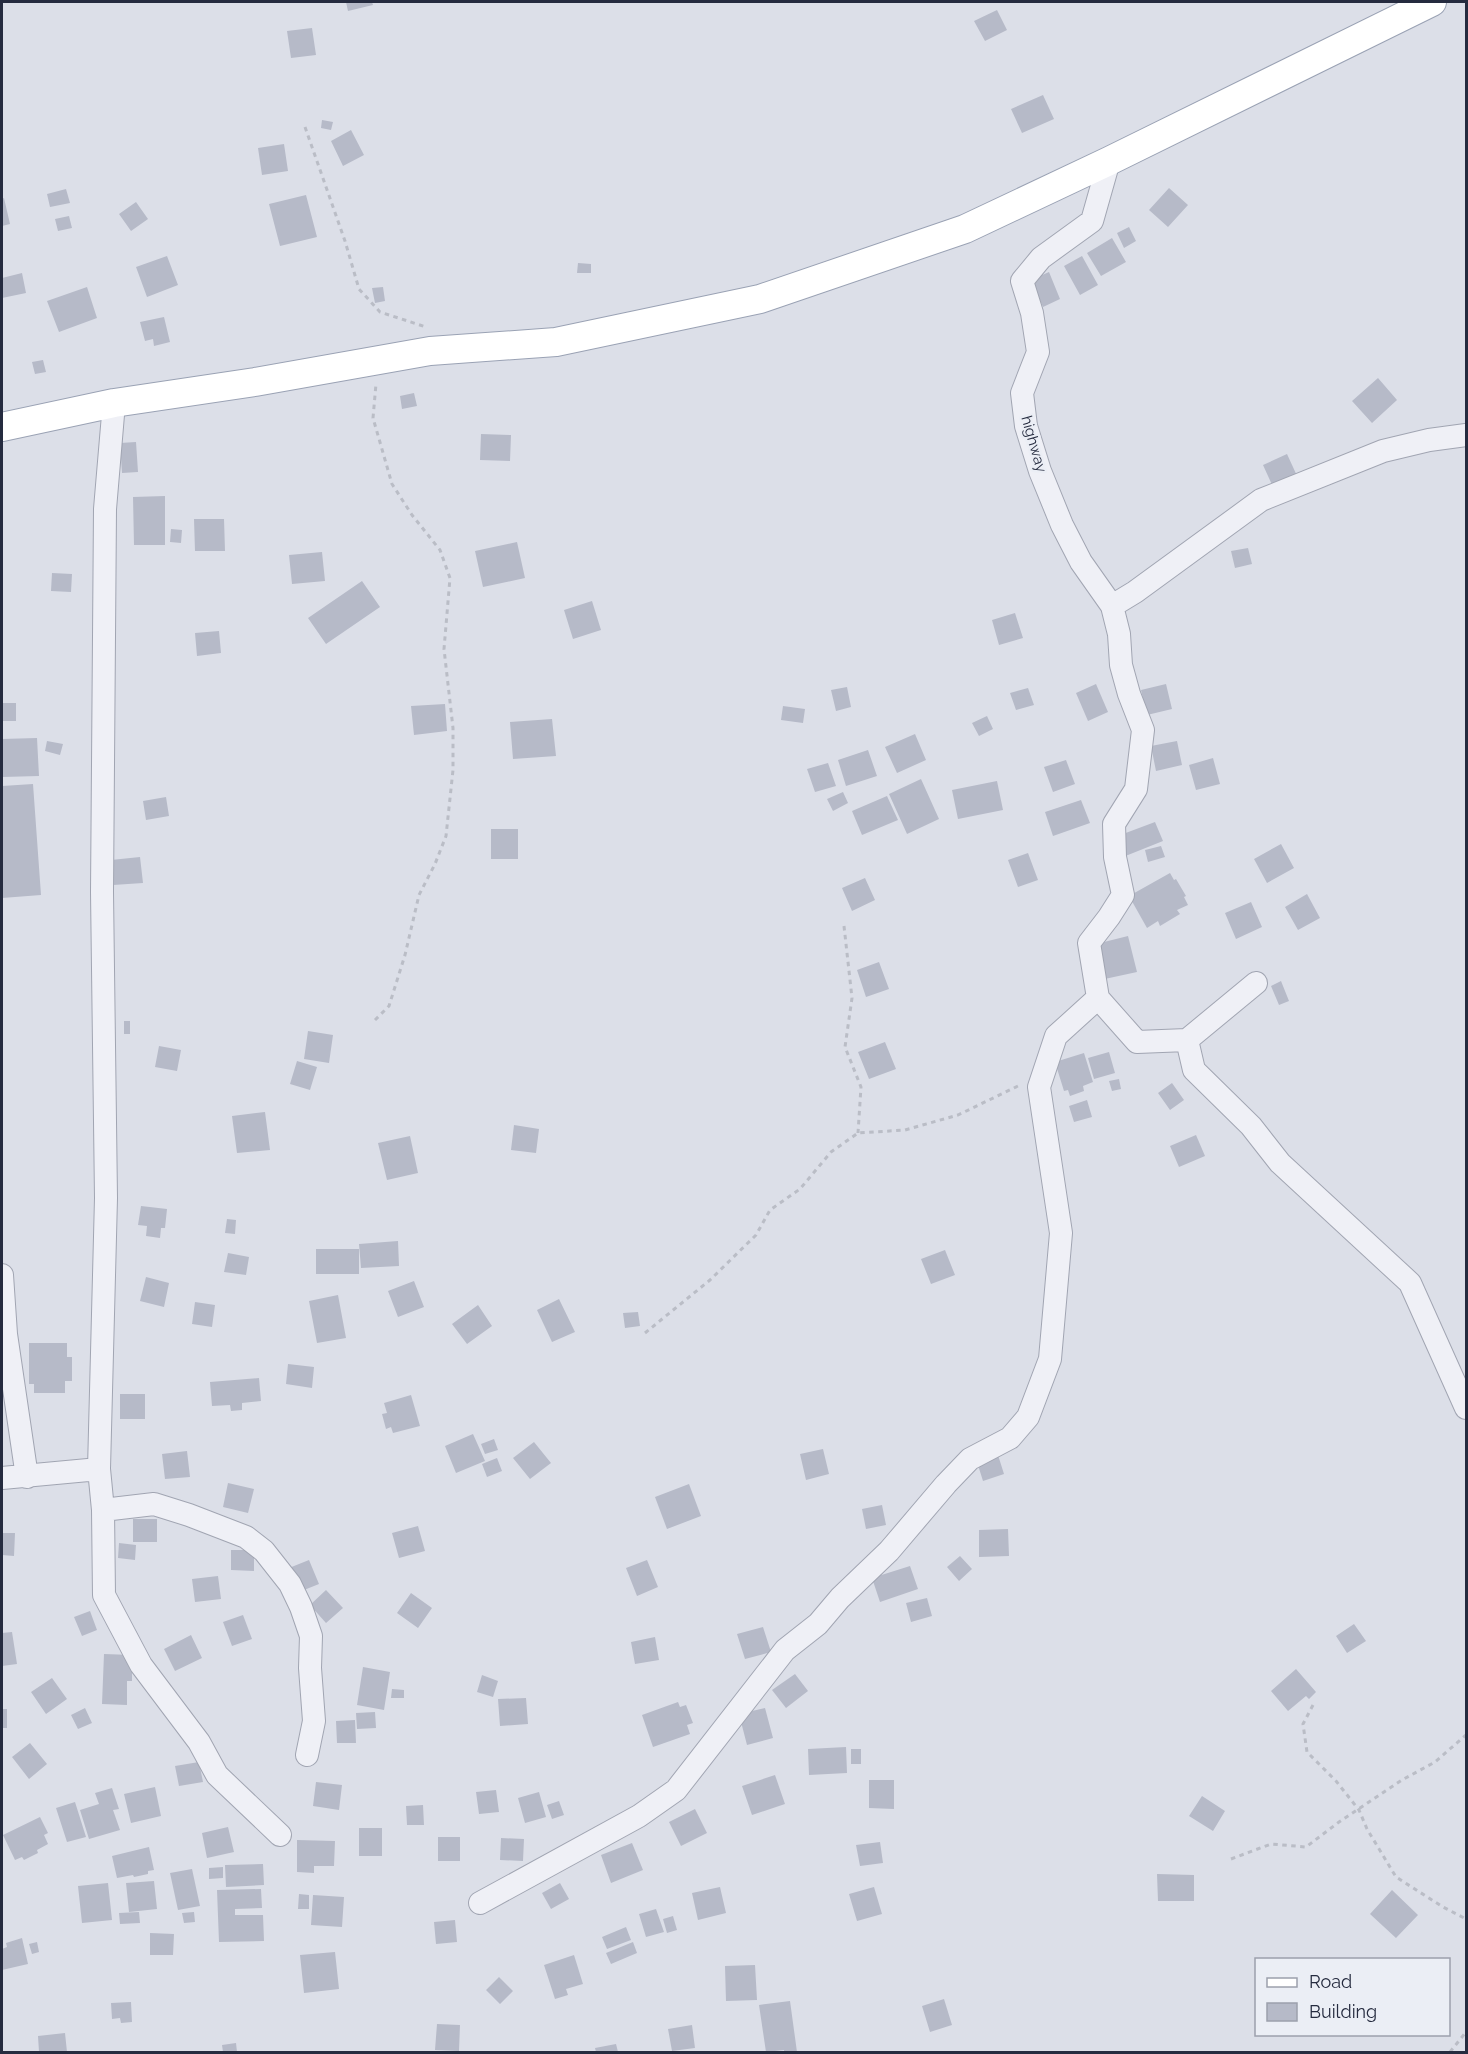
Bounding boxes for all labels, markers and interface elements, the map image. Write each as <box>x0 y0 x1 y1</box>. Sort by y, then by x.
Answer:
street label: highway <box>1017 414 1051 474</box>
legend <box>1255 1958 1450 2036</box>
text: Road <box>1309 1971 1352 1992</box>
text: Building <box>1309 2001 1377 2022</box>

